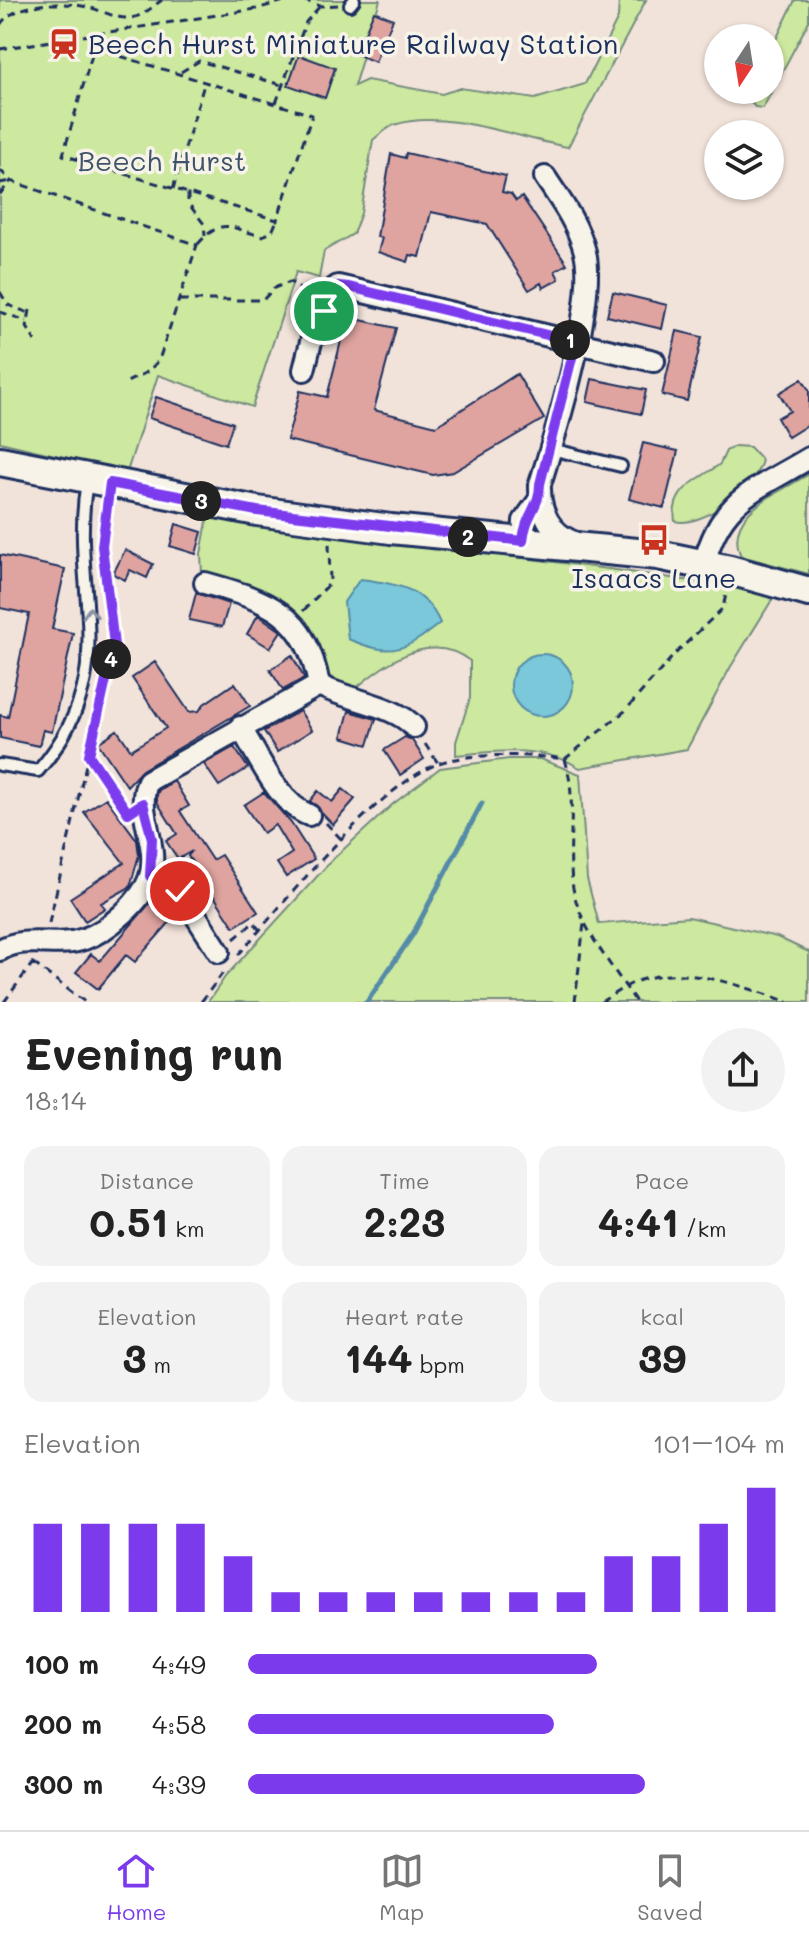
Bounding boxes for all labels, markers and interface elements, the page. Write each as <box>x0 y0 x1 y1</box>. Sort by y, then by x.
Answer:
north arrow <box>704 24 784 104</box>
map controls <box>704 24 784 200</box>
place label: Beech Hurst Miniature Railway Station <box>88 25 618 61</box>
station icon: Beech Hurst Miniature Railway Station <box>47 27 81 61</box>
button: layers <box>704 120 784 200</box>
park label: Beech Hurst <box>78 142 246 178</box>
pin <box>290 277 358 345</box>
icon: arrive <box>302 289 346 333</box>
pin: 1 <box>550 320 590 360</box>
text: 1 <box>565 325 575 354</box>
pin: 3 <box>181 481 221 521</box>
text: 3 <box>194 486 208 515</box>
pin: 2 <box>448 517 488 557</box>
text: 2 <box>462 522 474 551</box>
bus stop icon: Isaacs Lane <box>637 523 671 557</box>
place label: Isaacs Lane <box>572 559 736 595</box>
one-way arrow <box>81 606 98 619</box>
pin: 4 <box>91 639 131 679</box>
text: 4 <box>104 644 118 673</box>
pin <box>146 857 214 925</box>
icon: check <box>158 869 202 913</box>
text: Evening run <box>24 1024 283 1081</box>
button: share <box>701 1028 785 1112</box>
text: 18:14 <box>24 1083 86 1117</box>
text: Distance <box>99 1166 194 1195</box>
text: Time <box>379 1166 430 1195</box>
text: Pace <box>635 1166 689 1195</box>
text: 0.51 <box>89 1195 168 1247</box>
text: 2:23 <box>364 1195 445 1247</box>
text: 4:41 <box>598 1195 679 1247</box>
text: km <box>168 1214 205 1243</box>
text: /km <box>679 1214 727 1243</box>
text: Elevation <box>97 1302 196 1331</box>
text: Heart rate <box>345 1302 464 1331</box>
text: kcal <box>640 1302 684 1331</box>
text: 3 <box>123 1331 147 1383</box>
text: 144 <box>344 1331 413 1383</box>
text: 39 <box>638 1331 686 1383</box>
text: m <box>147 1350 171 1379</box>
text: bpm <box>413 1350 465 1379</box>
text: Elevation <box>24 1426 141 1460</box>
text: 101–104 m <box>652 1426 785 1460</box>
text: 100 m <box>24 1647 99 1681</box>
text: 4:49 <box>152 1647 206 1681</box>
text: 200 m <box>24 1707 102 1741</box>
text: 4:58 <box>152 1707 206 1741</box>
text: 300 m <box>24 1767 103 1801</box>
text: 4:39 <box>152 1767 206 1801</box>
tab: Home <box>106 1849 166 1926</box>
tab: Map <box>379 1849 424 1926</box>
tab: Saved <box>637 1849 702 1926</box>

